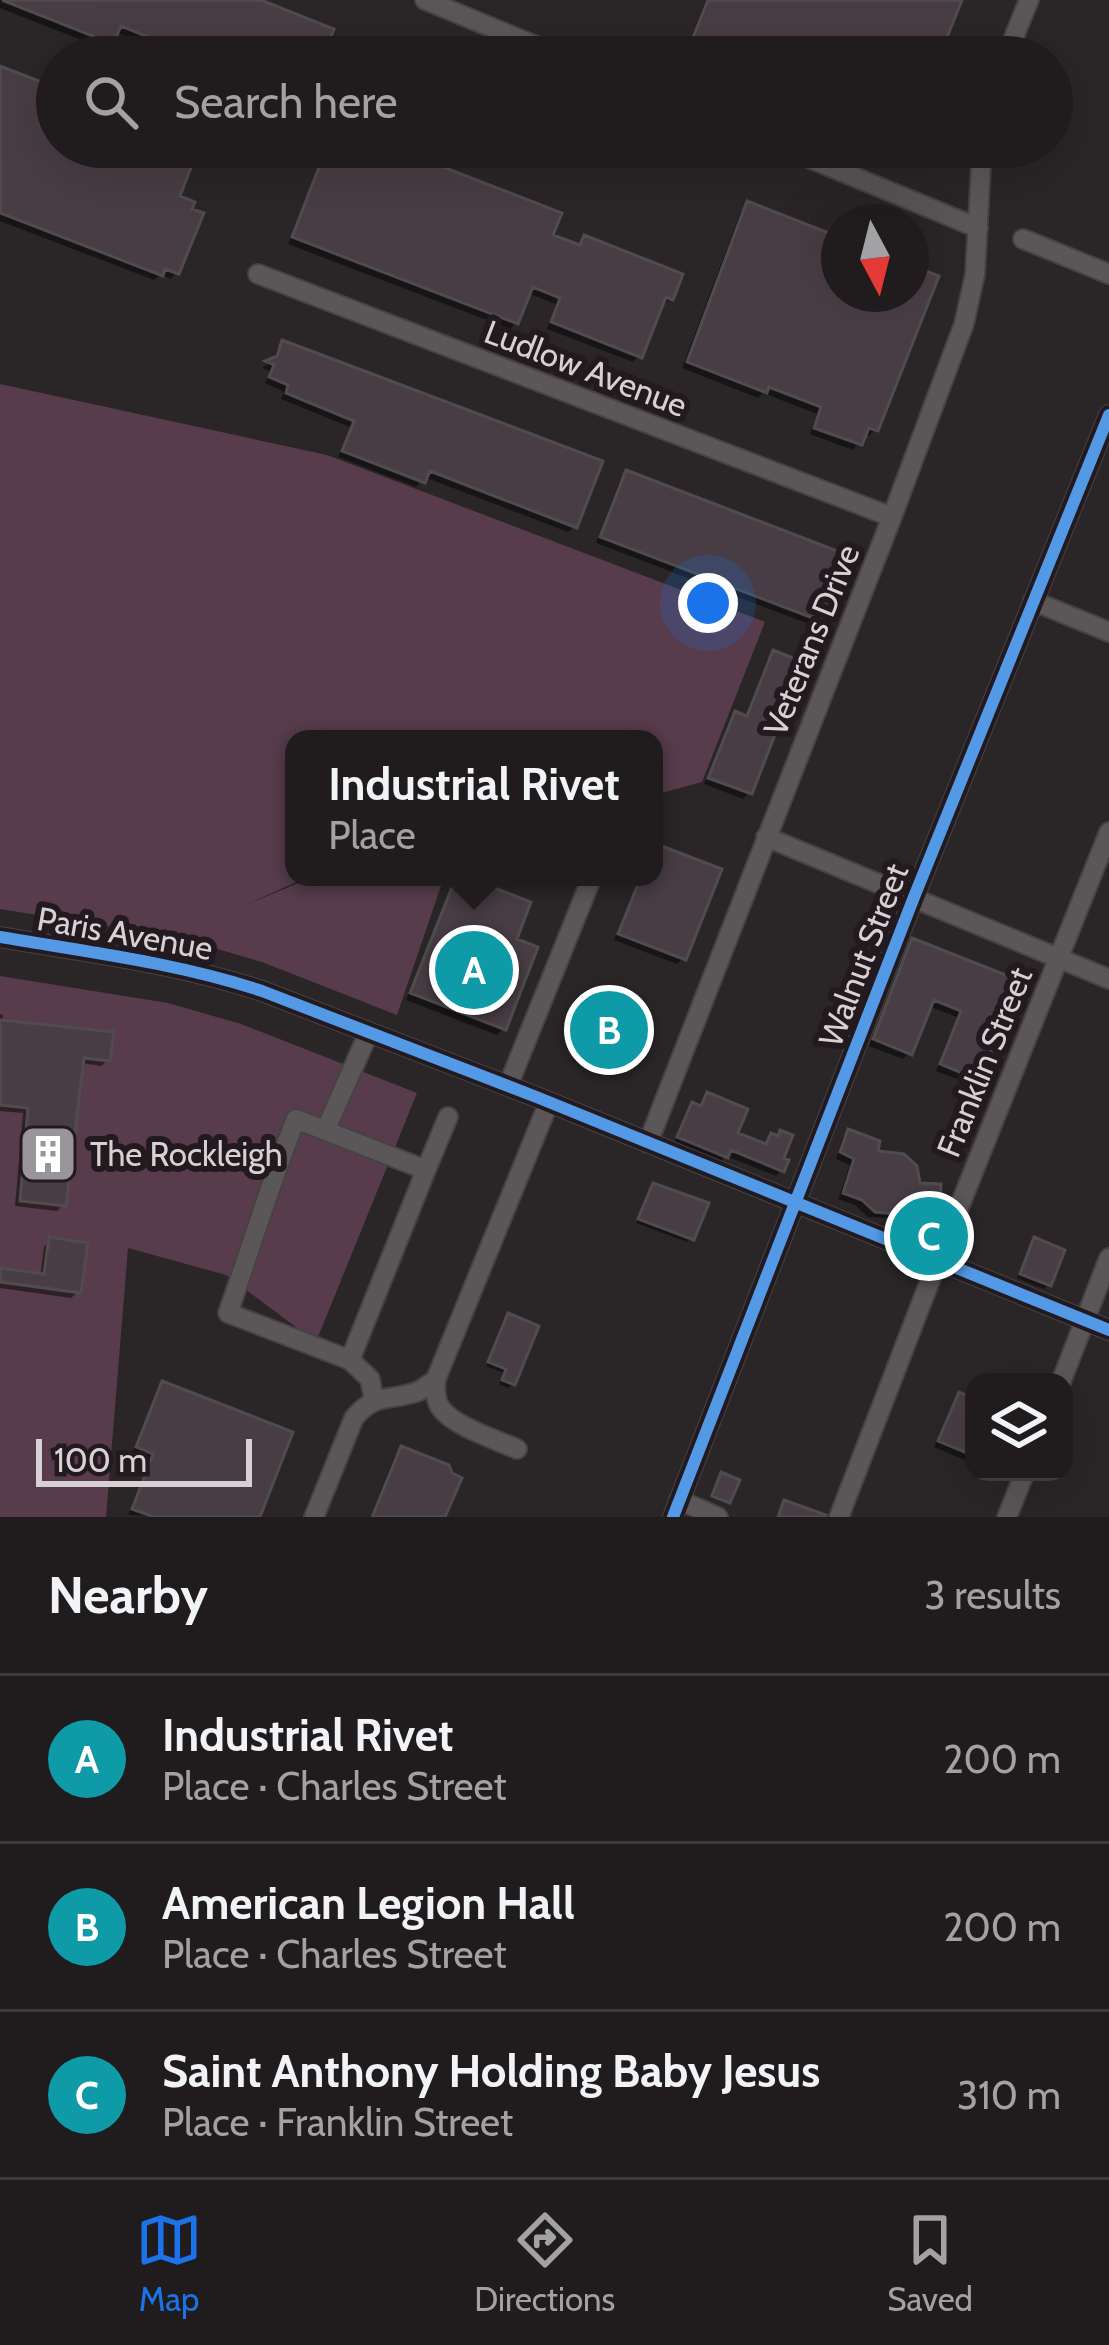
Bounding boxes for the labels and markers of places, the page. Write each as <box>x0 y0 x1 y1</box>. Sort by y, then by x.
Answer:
pin: A <box>435 925 513 1015</box>
pin: B <box>570 985 648 1075</box>
building icon: The Rockleigh <box>17 1123 79 1185</box>
place label: The Rockleigh <box>90 1134 283 1174</box>
pin: C <box>890 1191 968 1281</box>

